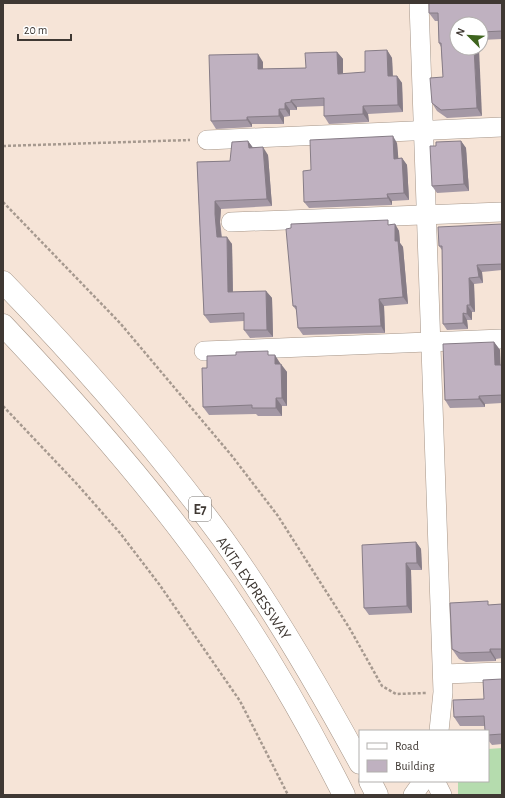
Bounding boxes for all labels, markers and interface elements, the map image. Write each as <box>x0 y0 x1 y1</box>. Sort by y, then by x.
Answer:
scale bar <box>18 16 71 42</box>
north arrow <box>449 16 489 56</box>
text: 20 m <box>24 24 47 36</box>
text: N <box>454 26 467 38</box>
road number: E7 <box>189 497 211 521</box>
street label: AKITA EXPRESSWAY <box>214 534 294 643</box>
legend <box>359 730 489 782</box>
text: Road <box>395 740 419 752</box>
text: Building <box>395 760 435 772</box>

